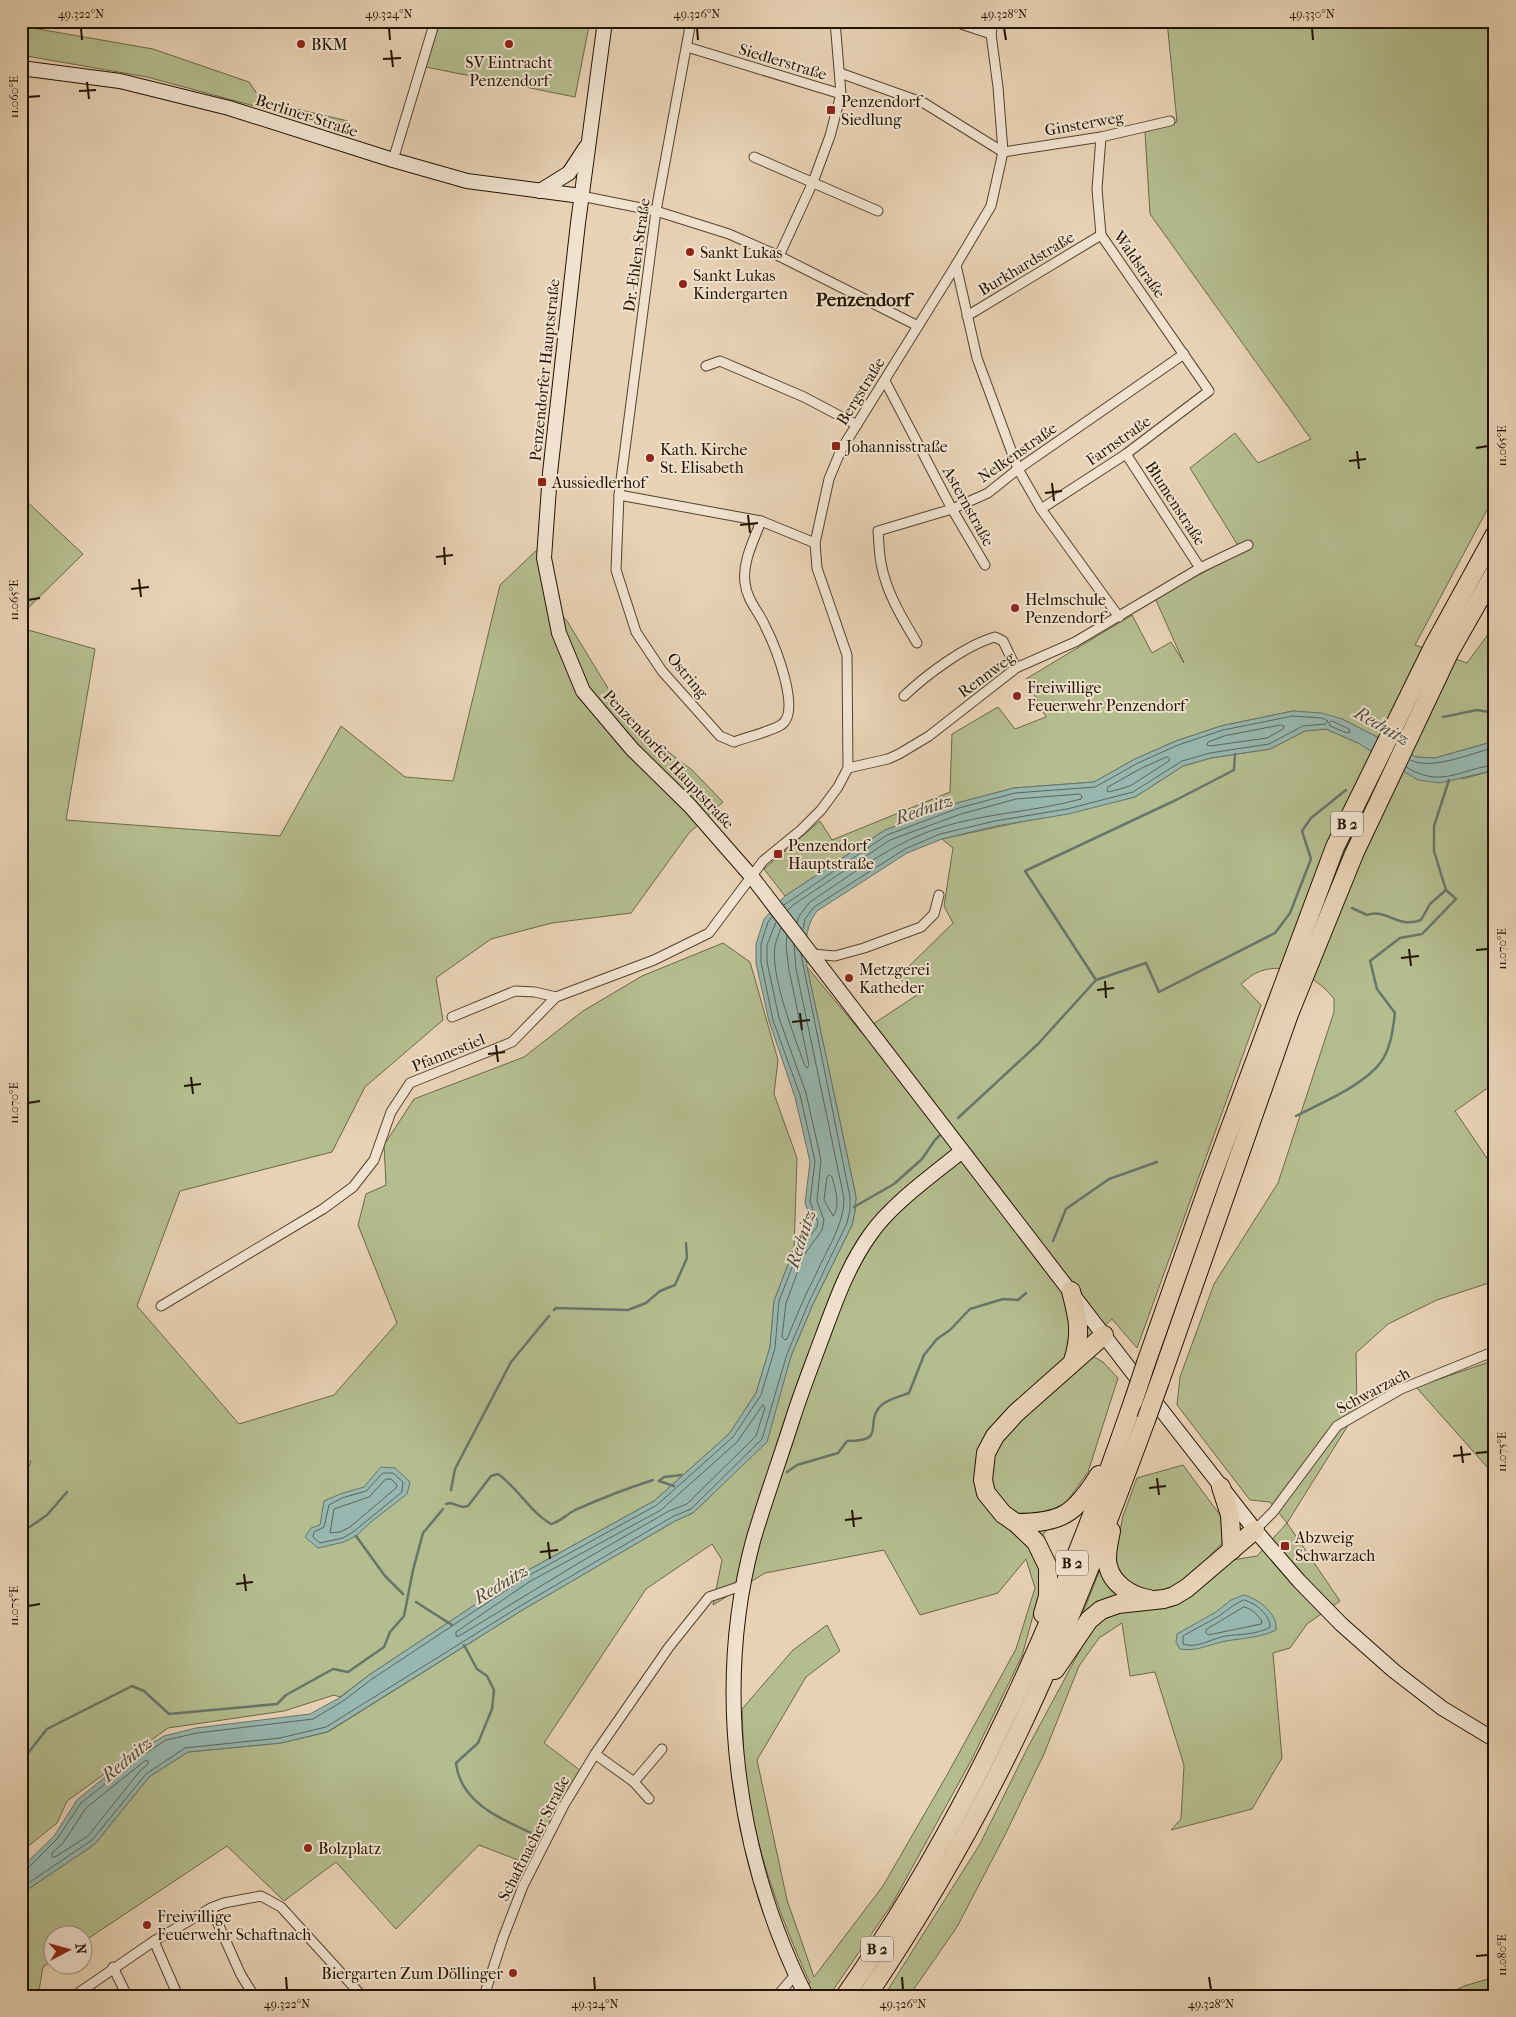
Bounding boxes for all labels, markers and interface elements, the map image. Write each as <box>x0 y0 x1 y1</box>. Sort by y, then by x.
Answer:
text: 49.322°N <box>58 7 104 21</box>
text: 49.324°N <box>365 7 413 21</box>
text: 49.326°N <box>674 7 720 21</box>
text: 49.328°N <box>981 7 1027 21</box>
text: 49.330°N <box>1289 7 1335 21</box>
place label: BKM <box>311 35 348 54</box>
marker: BKM <box>295 38 307 50</box>
marker: SV Eintracht Penzendorf <box>503 38 515 50</box>
street label: Siedlerstraße <box>737 39 829 84</box>
place label: SV Eintracht Penzendorf <box>465 53 553 90</box>
text: 11.060°E <box>7 76 21 118</box>
street label: Berliner Straße <box>253 90 360 141</box>
place label: Penzendorf Siedlung <box>841 92 924 129</box>
marker: Penzendorf Siedlung <box>825 104 837 116</box>
street label: Ginsterweg <box>1043 107 1125 140</box>
street label: Dr.-Ehlen-Straße <box>619 197 654 313</box>
street label: Waldstraße <box>1109 226 1170 302</box>
street label: Burkhardstraße <box>975 227 1078 300</box>
place label: Sankt Lukas <box>700 243 783 262</box>
marker: Sankt Lukas <box>684 246 696 258</box>
place label: Sankt Lukas Kindergarten <box>693 266 788 303</box>
street label: Penzendorfer Hauptstraße <box>525 278 564 462</box>
marker: Sankt Lukas Kindergarten <box>677 278 689 290</box>
district label: Penzendorf <box>816 289 915 311</box>
street label: Bergstraße <box>832 354 889 429</box>
street label: Farnstraße <box>1082 411 1154 470</box>
street label: Nelkenstraße <box>974 418 1060 487</box>
text: 11.065°E <box>1495 426 1509 466</box>
place label: Johannisstraße <box>844 437 948 456</box>
place label: Kath. Kirche St. Elisabeth <box>660 440 747 477</box>
marker: Johannisstraße <box>830 440 842 452</box>
marker: Kath. Kirche St. Elisabeth <box>644 452 656 464</box>
street label: Blumenstraße <box>1141 458 1210 549</box>
street label: Asternstraße <box>938 462 998 550</box>
place label: Aussiedlerhof <box>551 473 649 492</box>
marker: Aussiedlerhof <box>536 476 548 488</box>
text: 11.065°E <box>7 580 21 620</box>
place label: Helmschule Penzendorf <box>1025 590 1108 627</box>
marker: Helmschule Penzendorf <box>1009 602 1021 614</box>
street label: Rennweg <box>954 647 1019 701</box>
street label: Ostring <box>663 649 712 702</box>
place label: Freiwillige Feuerwehr Penzendorf <box>1027 678 1189 715</box>
street label: Penzendorfer Hauptstraße <box>599 686 738 833</box>
marker: Freiwillige Feuerwehr Penzendorf <box>1011 690 1023 702</box>
water label: Rednitz <box>1350 702 1413 750</box>
water label: Rednitz <box>892 790 956 829</box>
road number: B 2 <box>1331 812 1363 836</box>
place label: Penzendorf Hauptstraße <box>788 836 874 873</box>
marker: Penzendorf Hauptstraße <box>772 848 784 860</box>
text: 11.070°E <box>1495 928 1509 970</box>
place label: Metzgerei Katheder <box>859 960 930 997</box>
marker: Metzgerei Katheder <box>843 972 855 984</box>
street label: Pfannestiel <box>409 1029 488 1076</box>
text: 11.070°E <box>7 1082 21 1124</box>
water label: Rednitz <box>782 1207 821 1272</box>
street label: Schwarzach <box>1333 1363 1413 1418</box>
text: 11.075°E <box>1495 1432 1509 1472</box>
place label: Abzweig Schwarzach <box>1294 1528 1375 1565</box>
marker: Abzweig Schwarzach <box>1279 1540 1291 1552</box>
road number: B 2 <box>1056 1550 1088 1576</box>
water label: Rednitz <box>469 1560 532 1609</box>
text: 11.075°E <box>7 1586 21 1626</box>
water label: Rednitz <box>97 1732 157 1787</box>
street label: Schaftnacher Straße <box>494 1772 573 1904</box>
place label: Bolzplatz <box>318 1839 381 1858</box>
marker: Bolzplatz <box>302 1842 314 1854</box>
place label: Freiwillige Feuerwehr Schaftnach <box>157 1907 311 1944</box>
marker: Freiwillige Feuerwehr Schaftnach <box>141 1919 153 1931</box>
north arrow <box>42 1924 92 1974</box>
text: 11.080°E <box>1495 1934 1509 1976</box>
road number: B 2 <box>861 1936 893 1962</box>
text: N <box>71 1943 89 1955</box>
place label: Biergarten Zum Döllinger <box>321 1964 503 1983</box>
marker: Biergarten Zum Döllinger <box>507 1967 519 1979</box>
text: 49.322°N <box>264 1997 310 2011</box>
text: 49.324°N <box>571 1997 619 2011</box>
text: 49.326°N <box>880 1997 926 2011</box>
text: 49.328°N <box>1188 1997 1234 2011</box>

